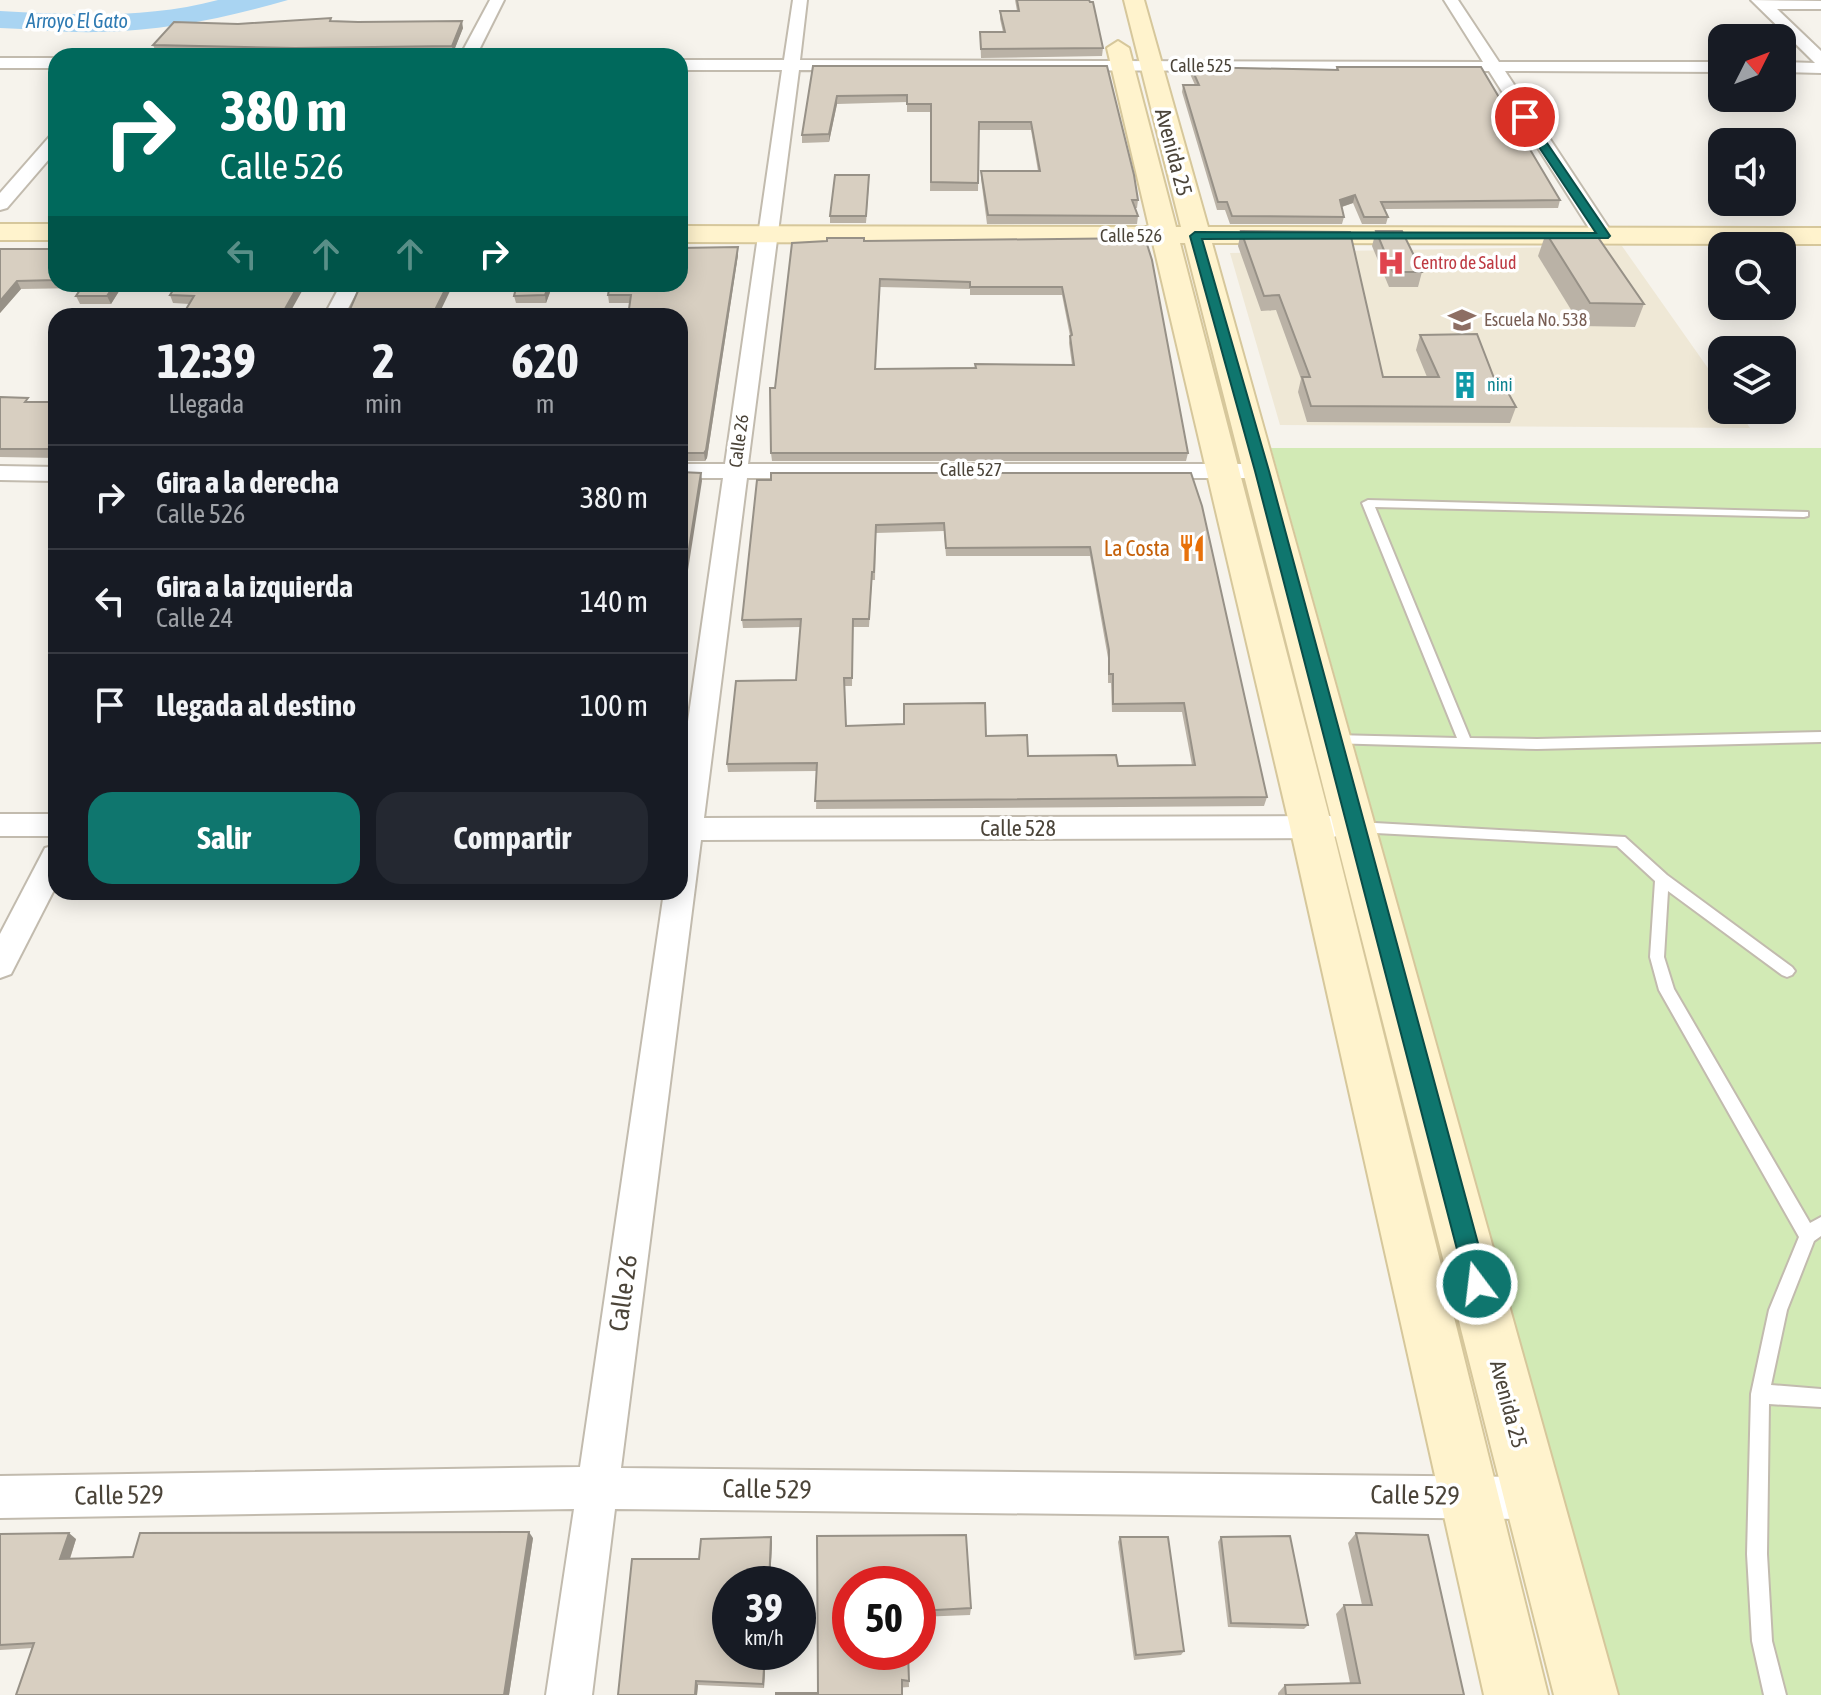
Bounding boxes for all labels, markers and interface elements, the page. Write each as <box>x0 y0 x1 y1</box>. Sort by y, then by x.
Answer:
water label: Arroyo El Gato <box>25 9 128 32</box>
north arrow <box>1708 24 1796 112</box>
map controls <box>1708 24 1796 424</box>
street label: Calle 525 <box>1170 55 1232 76</box>
text: 380 m <box>220 79 347 143</box>
icon: right <box>88 80 192 184</box>
pin <box>1491 83 1559 151</box>
icon: arrive <box>1503 95 1547 139</box>
street label: Avenida 25 <box>1150 105 1198 199</box>
button: sound <box>1708 128 1796 216</box>
text: Calle 526 <box>220 145 344 187</box>
street label: Calle 526 <box>1100 225 1162 246</box>
icon: left <box>220 232 264 276</box>
icon: ahead <box>304 232 348 276</box>
icon: ahead <box>388 232 432 276</box>
icon: right <box>472 232 516 276</box>
button: search <box>1708 232 1796 320</box>
hospital icon: Centro de Salud <box>1376 248 1406 278</box>
place label: Centro de Salud <box>1413 252 1517 273</box>
school or university icon: Escuela No. 538 <box>1447 305 1477 335</box>
place label: Escuela No. 538 <box>1484 309 1587 330</box>
text: 12:39 <box>157 333 256 388</box>
text: 2 <box>372 333 395 388</box>
text: 620 <box>511 333 579 388</box>
button: layers <box>1708 336 1796 424</box>
building icon: nini <box>1450 370 1480 400</box>
place label: nini <box>1487 374 1513 395</box>
text: Llegada <box>169 389 244 419</box>
text: min <box>365 389 402 419</box>
text: m <box>536 389 554 419</box>
street label: Calle 26 <box>724 413 753 469</box>
street label: Calle 527 <box>940 459 1002 480</box>
text: Gira a la derecha <box>156 465 339 499</box>
icon: right <box>88 475 132 519</box>
text: 380 m <box>580 480 648 514</box>
text: Calle 526 <box>156 499 245 529</box>
restaurant icon: La Costa <box>1177 533 1207 563</box>
place label: La Costa <box>1104 535 1170 561</box>
text: Gira a la izquierda <box>156 569 353 603</box>
icon: left <box>88 579 132 623</box>
text: 140 m <box>580 584 648 618</box>
text: Calle 24 <box>156 603 233 633</box>
icon: arrive <box>88 683 132 727</box>
text: Llegada al destino <box>156 688 356 722</box>
text: 100 m <box>580 688 648 722</box>
button: Salir <box>88 792 360 884</box>
button: Compartir <box>376 792 648 884</box>
street label: Calle 528 <box>980 815 1056 841</box>
position arrow <box>1435 1242 1519 1326</box>
street label: Calle 26 <box>603 1253 643 1333</box>
street label: Avenida 25 <box>1485 1357 1533 1451</box>
street label: Calle 529 <box>722 1473 812 1505</box>
street label: Calle 529 <box>74 1479 164 1511</box>
street label: Calle 529 <box>1370 1479 1460 1511</box>
speed limit sign: 50 <box>832 1566 936 1670</box>
text: 39 <box>745 1585 783 1630</box>
text: km/h <box>744 1626 784 1649</box>

